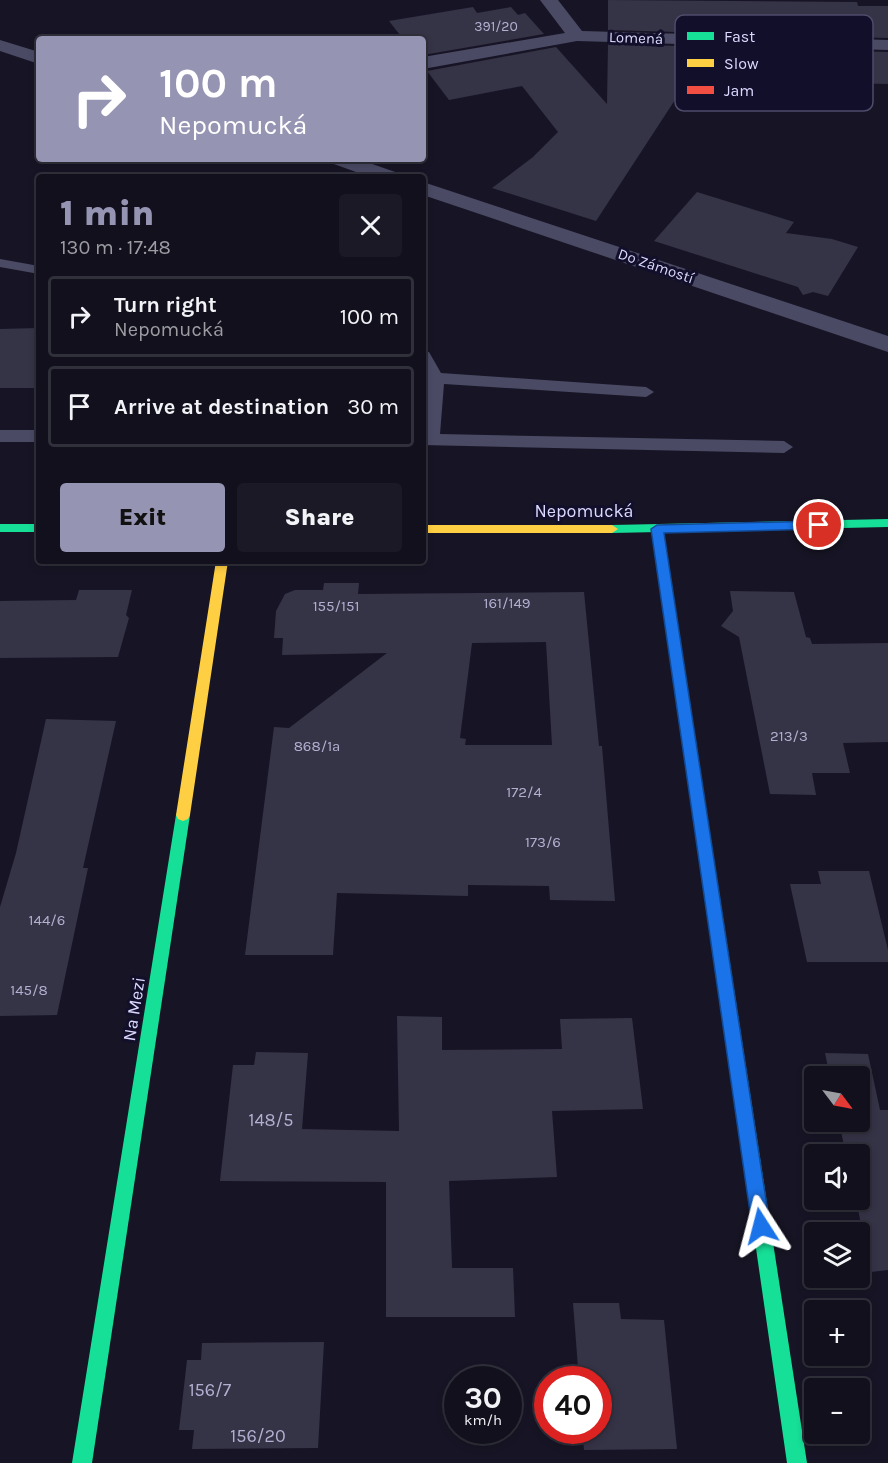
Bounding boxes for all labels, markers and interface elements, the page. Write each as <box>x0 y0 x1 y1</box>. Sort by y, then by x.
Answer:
legend <box>675 15 873 111</box>
house number: 391/20 <box>474 18 518 35</box>
text: Fast <box>724 27 755 46</box>
street label: Lomená <box>609 28 663 48</box>
text: Slow <box>724 54 759 73</box>
text: 100 m <box>159 58 278 108</box>
icon: right <box>60 60 138 138</box>
text: Jam <box>724 81 754 100</box>
text: Nepomucká <box>159 109 308 141</box>
text: 1 min <box>60 192 154 234</box>
button: close <box>339 194 402 257</box>
text: 130 m · 17:48 <box>60 236 171 259</box>
street label: Do Zámostí <box>616 245 697 288</box>
text: Turn right <box>114 292 217 318</box>
icon: right <box>63 300 96 333</box>
text: 100 m <box>340 304 399 330</box>
text: Nepomucká <box>114 318 224 341</box>
icon: arrive <box>63 390 96 423</box>
text: Arrive at destination <box>114 394 329 420</box>
text: 30 m <box>347 394 399 420</box>
button: Exit <box>60 483 225 552</box>
button: Share <box>237 483 402 552</box>
pin <box>793 499 844 550</box>
street label: Nepomucká <box>535 500 634 522</box>
icon: arrive <box>802 508 835 541</box>
house number: 161/149 <box>483 594 531 612</box>
house number: 155/151 <box>313 597 359 615</box>
house number: 213/3 <box>770 727 808 745</box>
house number: 868/1a <box>294 737 340 755</box>
house number: 172/4 <box>506 783 542 801</box>
house number: 173/6 <box>525 833 561 851</box>
house number: 144/6 <box>29 911 65 929</box>
street label: Na Mezi <box>118 975 150 1043</box>
house number: 145/8 <box>10 981 48 999</box>
north arrow <box>804 1066 870 1132</box>
map controls <box>804 1066 870 1444</box>
house number: 148/5 <box>249 1109 294 1131</box>
button: sound <box>804 1144 870 1210</box>
position arrow <box>729 1194 793 1258</box>
button: layers <box>804 1222 870 1288</box>
button: + <box>804 1300 870 1366</box>
speed limit sign: 40 <box>534 1366 612 1444</box>
button: − <box>804 1378 870 1444</box>
house number: 156/7 <box>189 1379 232 1401</box>
text: 30 <box>464 1380 502 1416</box>
text: km/h <box>464 1411 502 1429</box>
house number: 156/20 <box>230 1425 286 1447</box>

